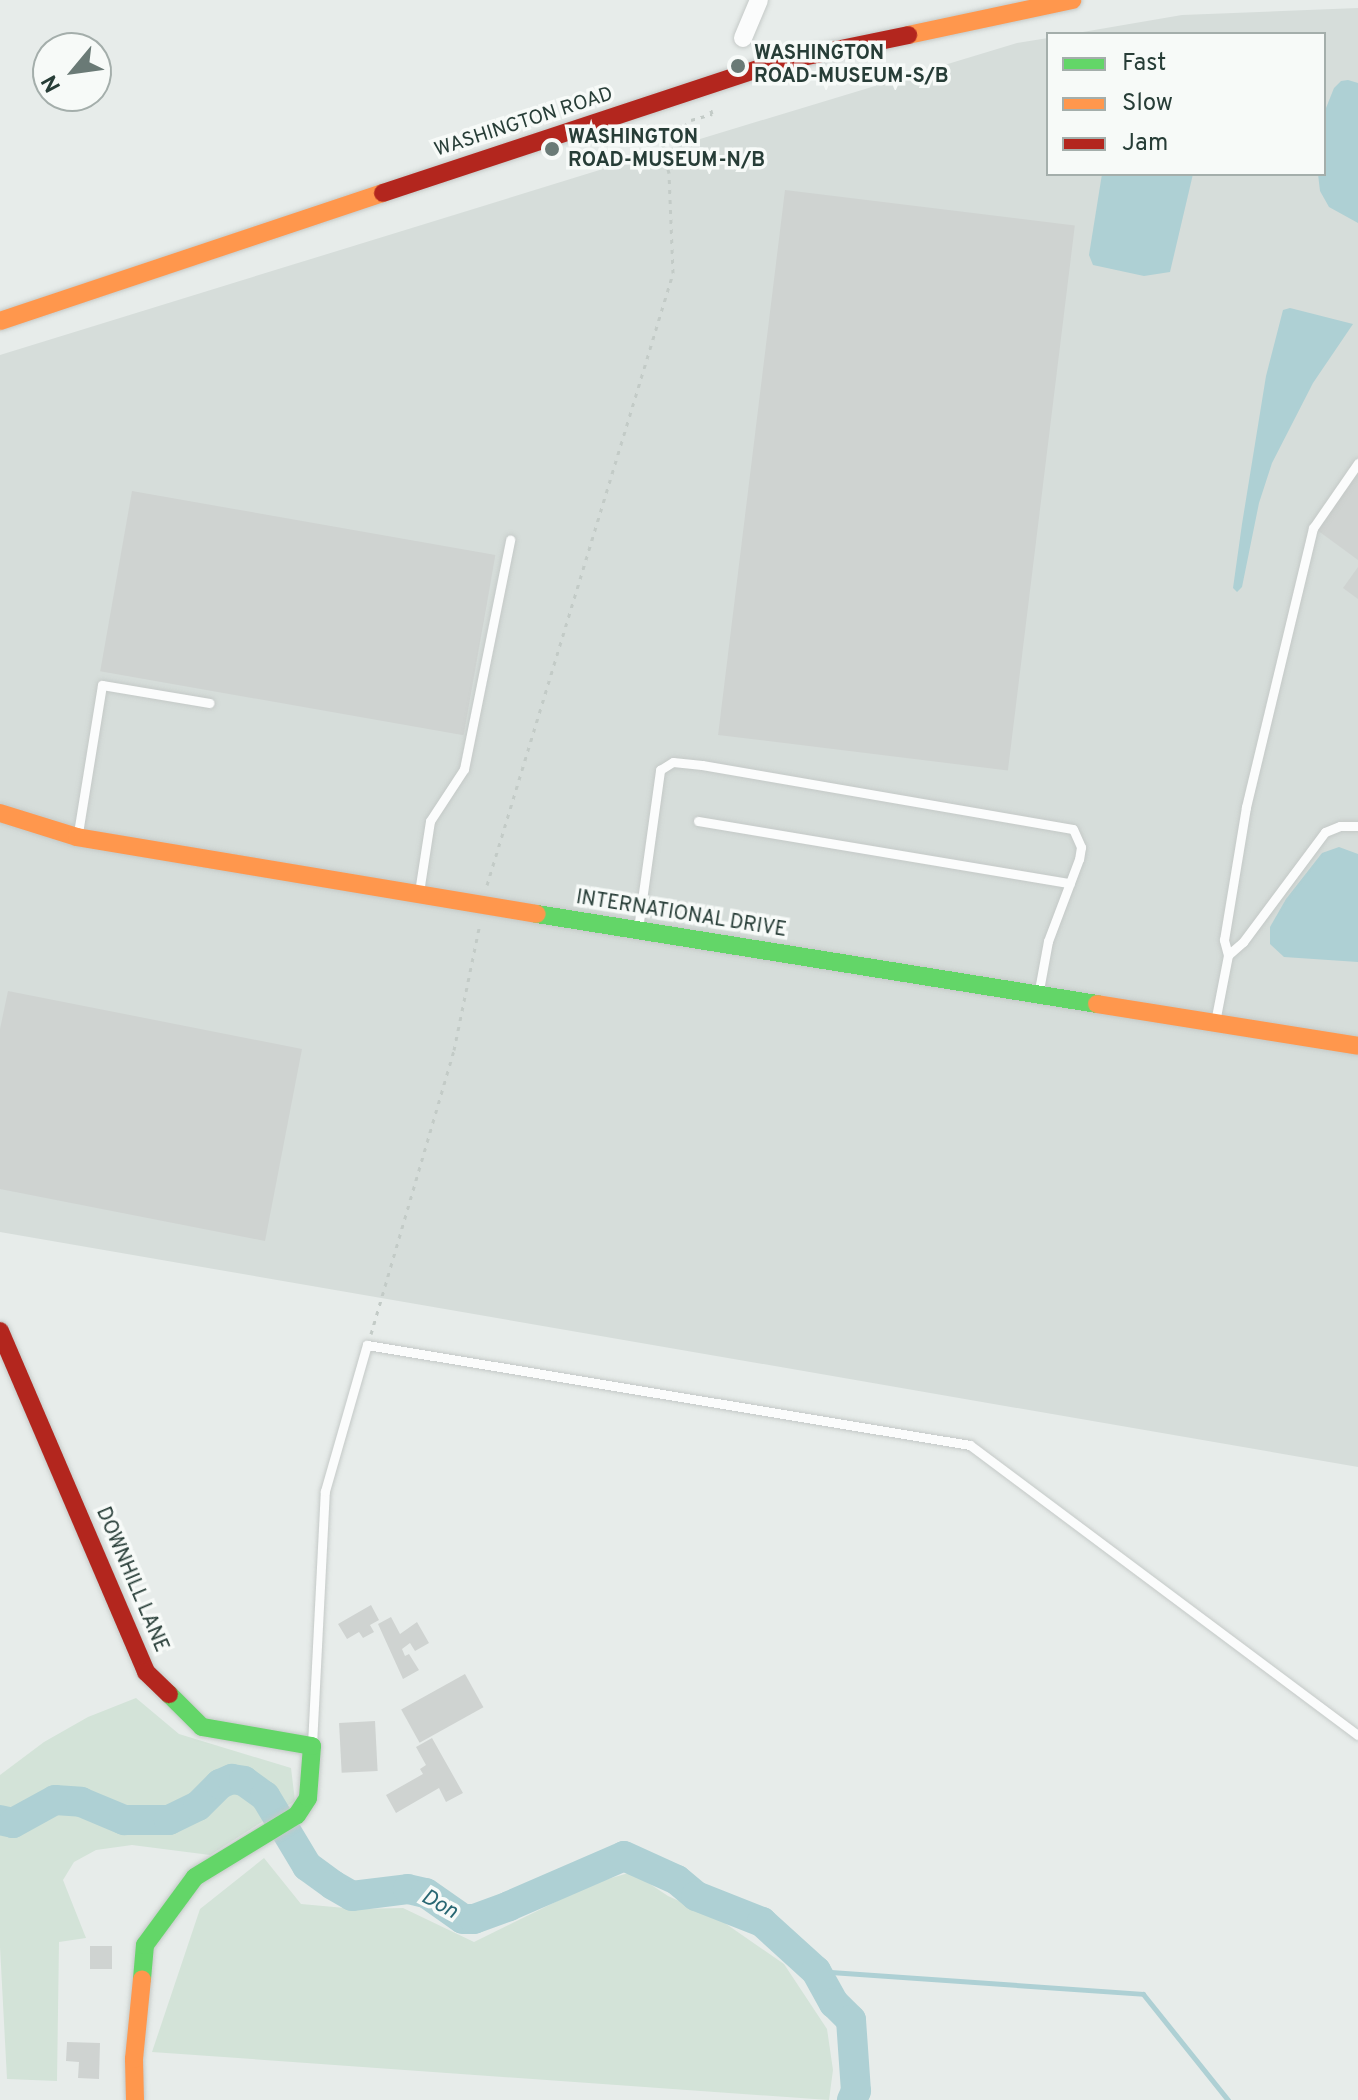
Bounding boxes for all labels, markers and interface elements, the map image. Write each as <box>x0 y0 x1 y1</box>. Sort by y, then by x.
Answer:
north arrow <box>32 32 112 112</box>
legend <box>1046 32 1326 176</box>
place label: WASHINGTON ROAD-MUSEUM-S/B <box>754 42 949 89</box>
text: Fast <box>1122 49 1166 79</box>
marker: WASHINGTON ROAD-MUSEUM-S/B <box>729 57 747 75</box>
text: N <box>37 69 68 96</box>
street label: WASHINGTON ROAD <box>432 83 616 163</box>
text: Slow <box>1122 89 1173 119</box>
place label: WASHINGTON ROAD-MUSEUM-N/B <box>568 126 765 173</box>
text: Jam <box>1122 129 1168 159</box>
marker: WASHINGTON ROAD-MUSEUM-N/B <box>543 140 561 158</box>
street label: INTERNATIONAL DRIVE <box>574 886 788 944</box>
street label: DOWNHILL LANE <box>90 1504 172 1656</box>
water label: Don <box>416 1884 462 1926</box>

